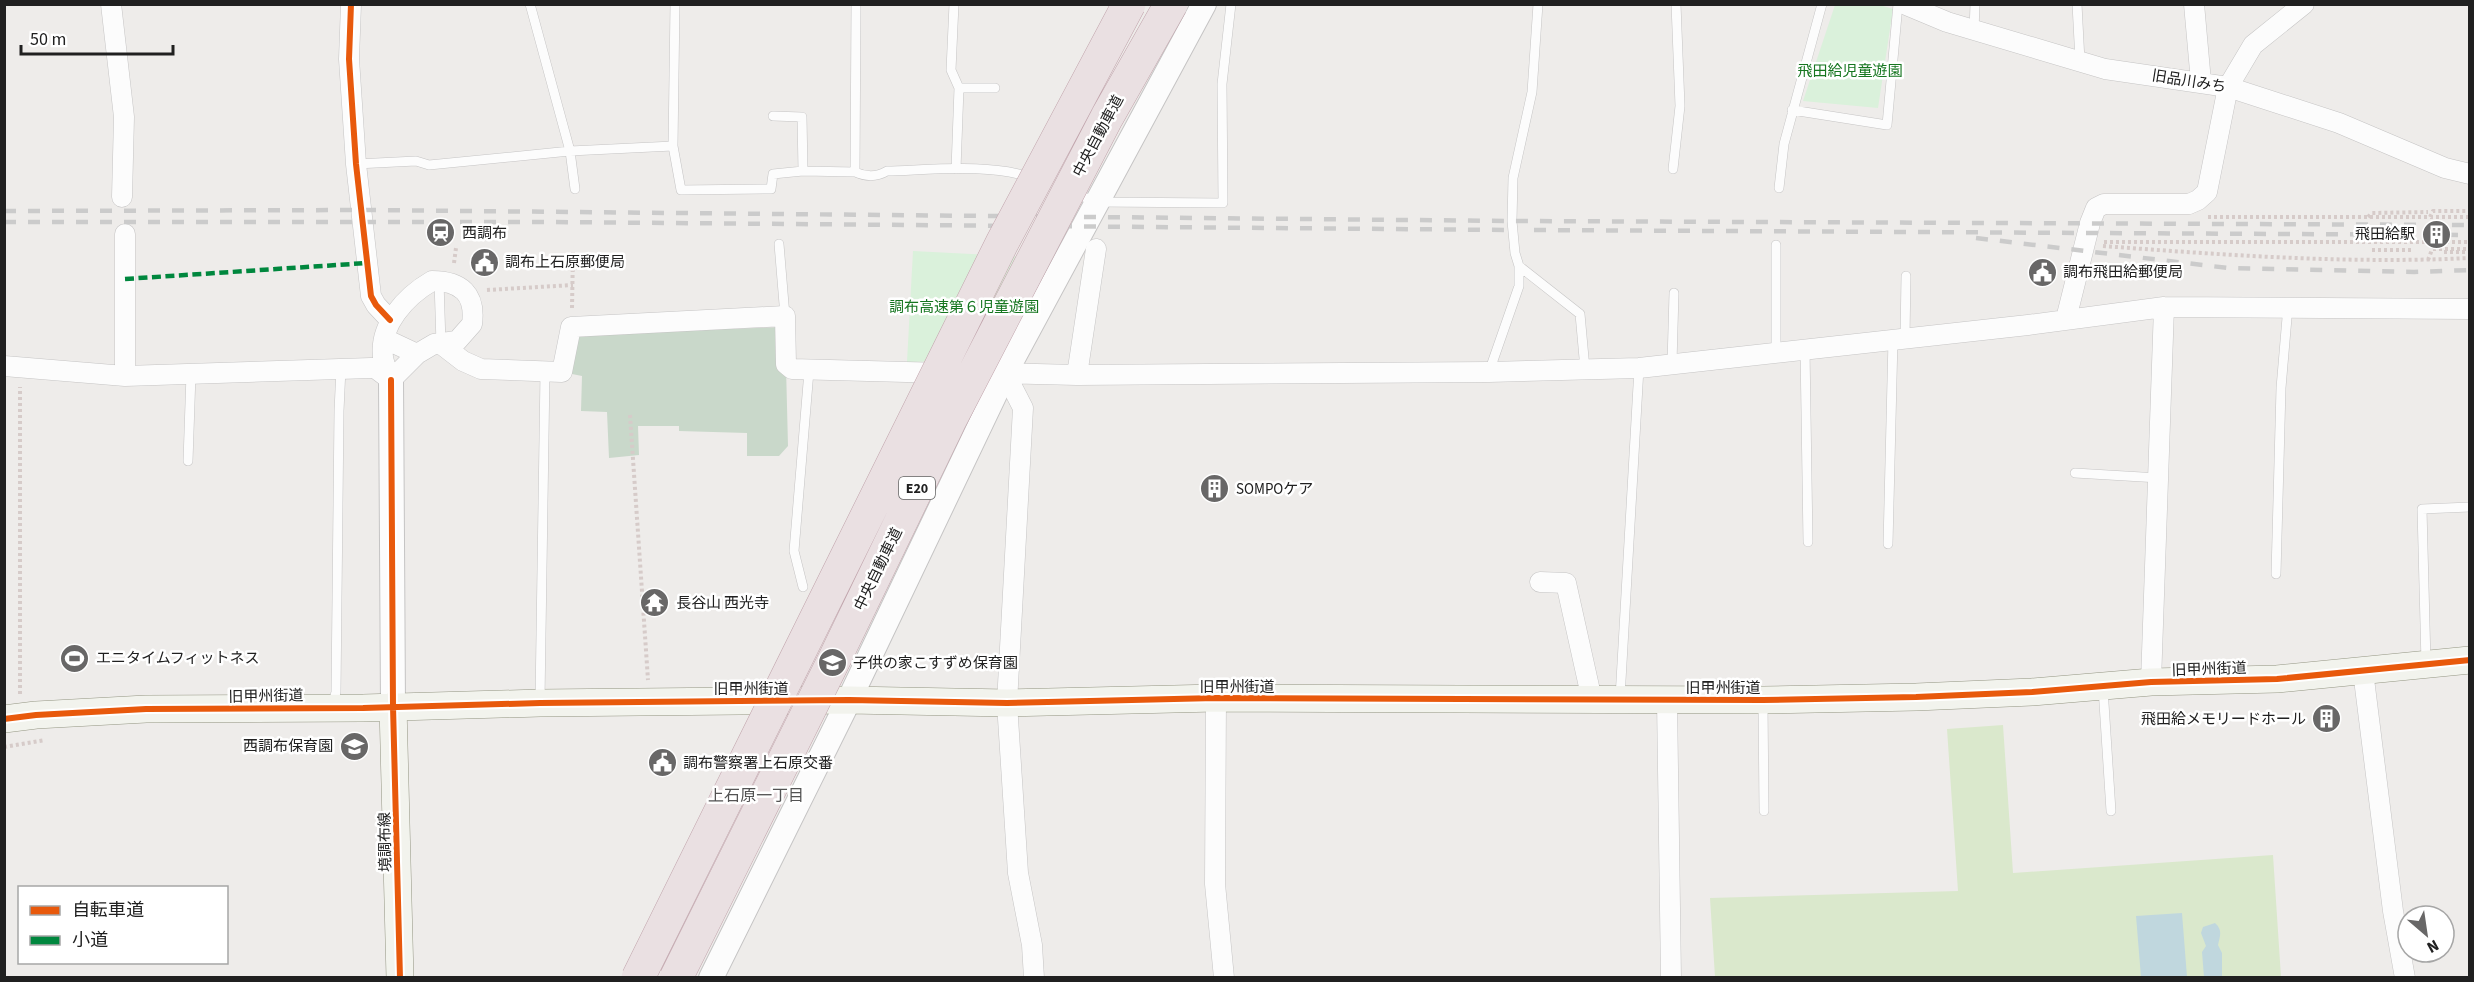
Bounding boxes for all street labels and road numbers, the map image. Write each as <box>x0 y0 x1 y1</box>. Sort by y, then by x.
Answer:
street label: 旧品川みち <box>2150 65 2228 98</box>
street label: 中央自動車道 <box>1068 92 1129 181</box>
road number: E20 <box>899 477 935 499</box>
street label: 中央自動車道 <box>849 524 908 614</box>
street label: 旧甲州街道 <box>2171 658 2247 681</box>
street label: 旧甲州街道 <box>1199 677 1275 698</box>
street label: 旧甲州街道 <box>1685 678 1761 699</box>
street label: 旧甲州街道 <box>713 679 789 700</box>
street label: 旧甲州街道 <box>228 685 304 708</box>
street label: 境調布線 <box>374 812 397 872</box>

